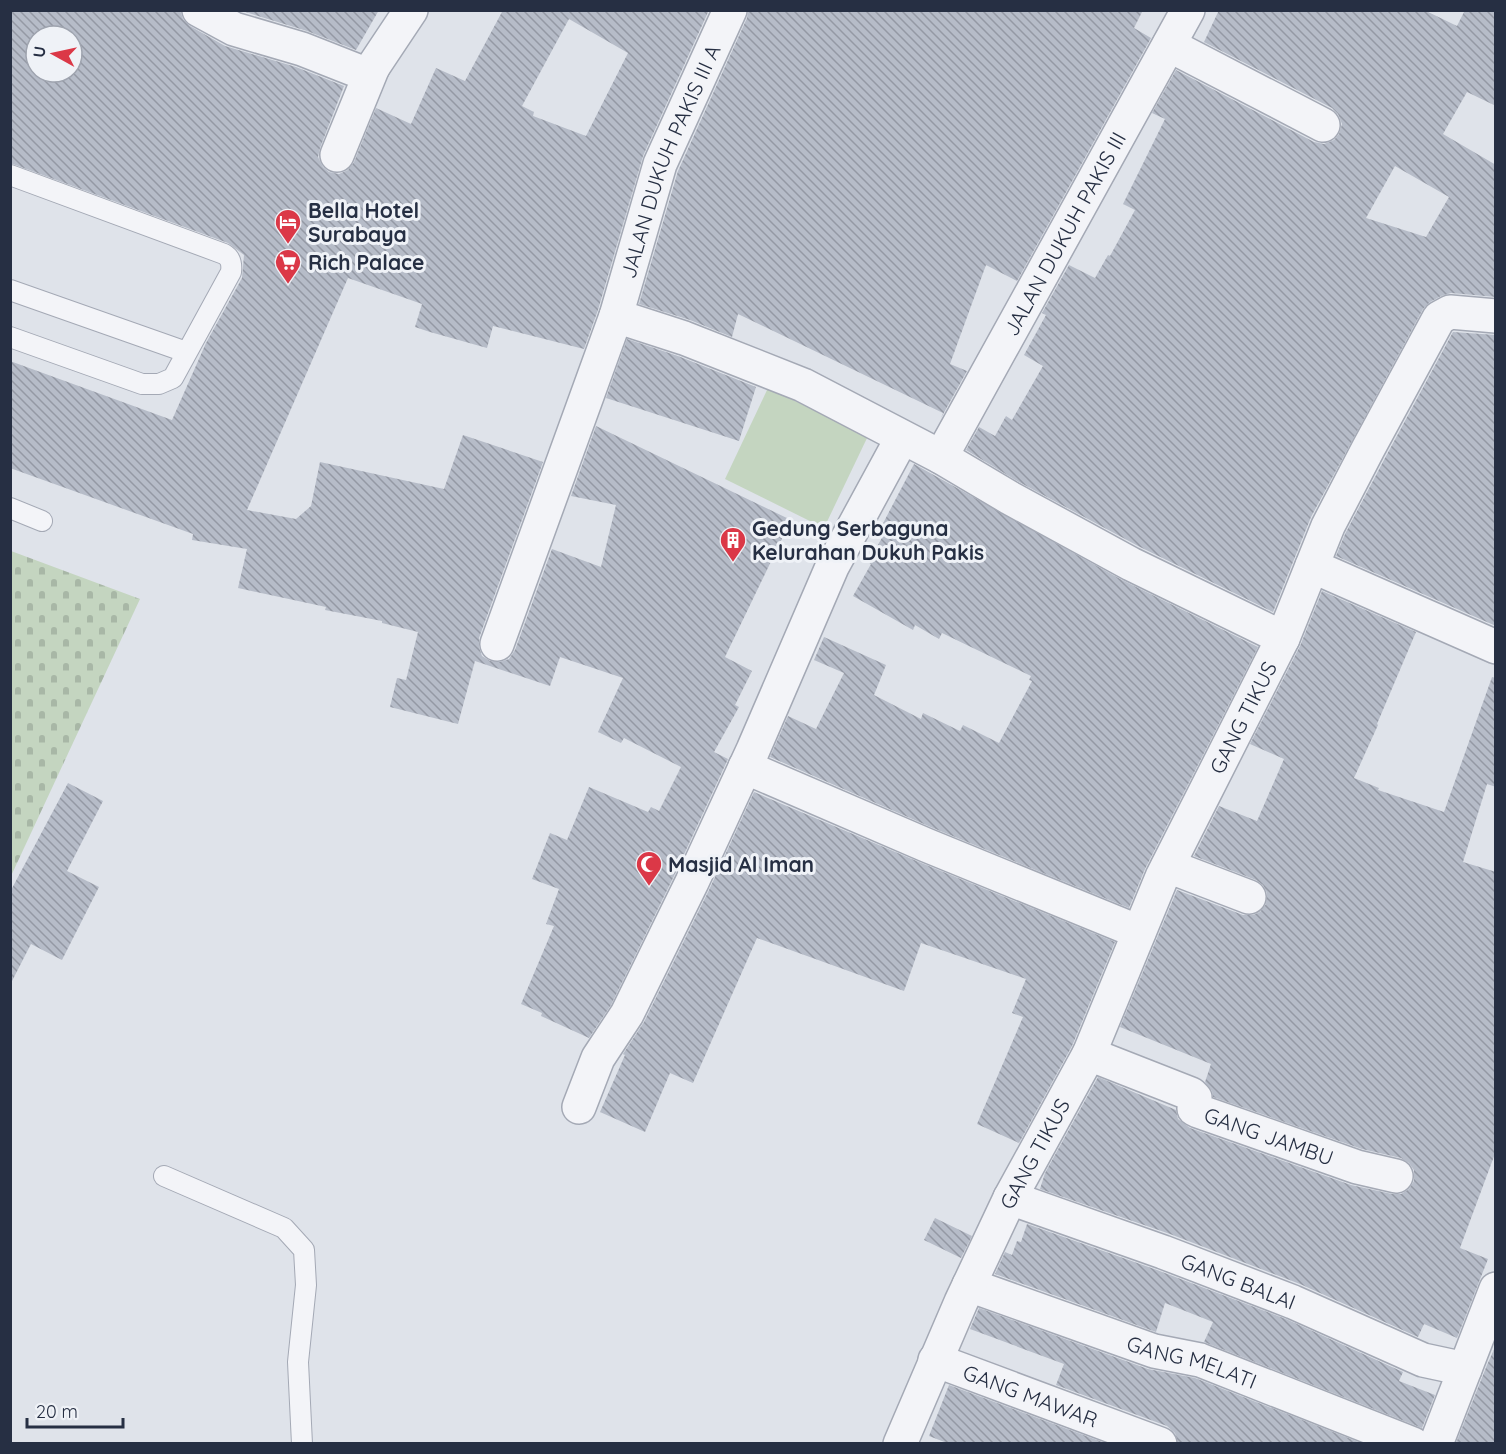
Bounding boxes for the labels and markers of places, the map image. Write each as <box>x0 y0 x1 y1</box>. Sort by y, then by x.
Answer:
place label: Bella Hotel Surabaya <box>308 197 419 247</box>
hotel icon: Bella Hotel Surabaya <box>273 207 303 245</box>
supermarket icon: Rich Palace <box>273 247 303 285</box>
place label: Rich Palace <box>308 249 424 275</box>
place label: Gedung Serbaguna Kelurahan Dukuh Pakis <box>752 515 984 565</box>
building icon: Gedung Serbaguna Kelurahan Dukuh Pakis <box>718 525 748 563</box>
mosque icon: Masjid Al Iman <box>634 849 664 887</box>
place label: Masjid Al Iman <box>668 851 814 877</box>

